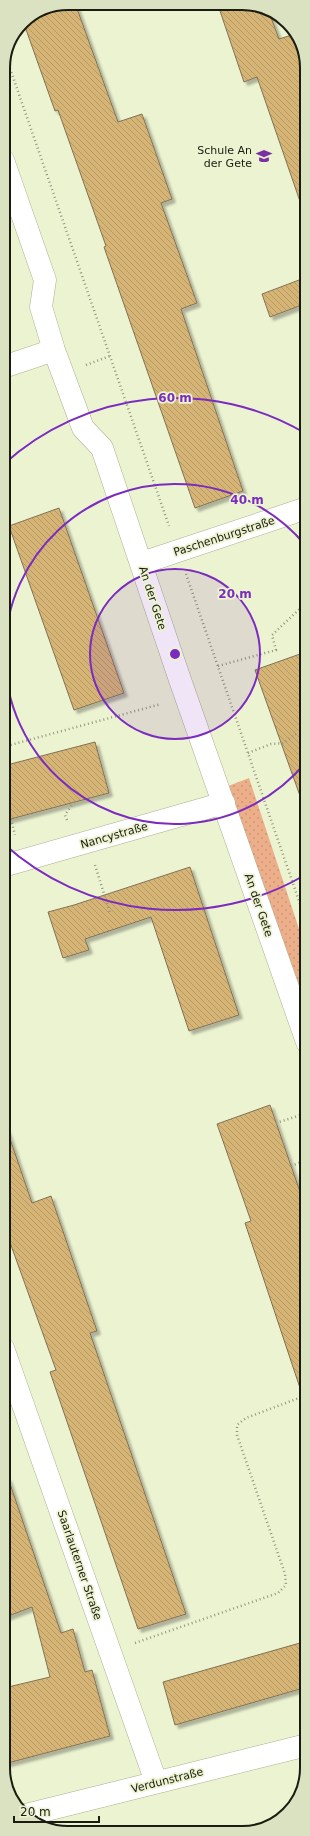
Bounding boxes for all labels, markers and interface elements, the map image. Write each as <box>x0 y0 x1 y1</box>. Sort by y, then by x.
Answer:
place label: Schule An der Gete <box>197 144 252 170</box>
school or university icon: Schule An der Gete <box>255 147 273 165</box>
text: 60 m <box>158 391 192 405</box>
text: 40 m <box>230 493 264 507</box>
street label: Paschenburgstraße <box>172 514 277 559</box>
street label: An der Gete <box>136 565 169 632</box>
text: 20 m <box>218 587 252 601</box>
centre of rings <box>168 647 182 661</box>
street label: Nancystraße <box>79 820 150 851</box>
street label: An der Gete <box>242 872 276 939</box>
street label: Saarlauterner Straße <box>55 1509 104 1622</box>
street label: Verdunstraße <box>130 1765 205 1796</box>
scale bar <box>14 1798 99 1824</box>
text: 20 m <box>20 1805 51 1819</box>

